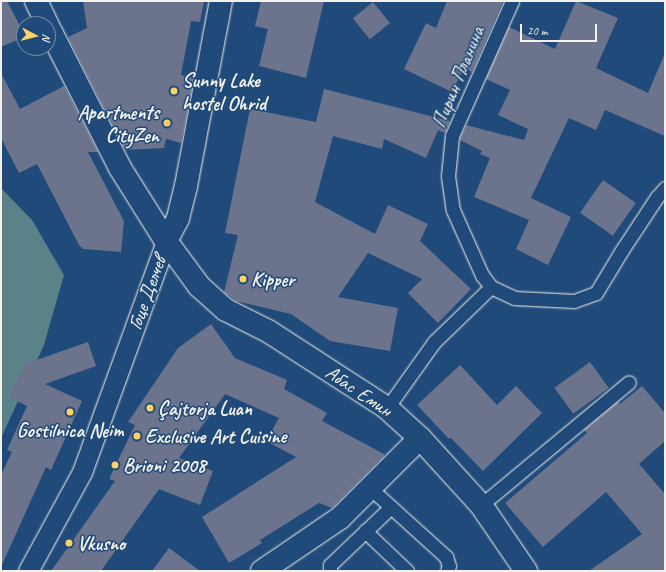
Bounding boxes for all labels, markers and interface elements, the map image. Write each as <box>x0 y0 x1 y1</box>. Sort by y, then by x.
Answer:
north arrow <box>16 16 56 56</box>
scale bar <box>522 16 599 42</box>
street label: Пирин Планина <box>426 22 490 132</box>
text: 20 m <box>527 23 547 39</box>
text: N <box>40 33 54 42</box>
place label: Sunny Lake hostel Ohrid <box>182 68 266 115</box>
marker: Sunny Lake hostel Ohrid <box>169 86 179 96</box>
place label: Apartments CityZen <box>78 100 159 147</box>
marker: Apartments CityZen <box>162 118 172 128</box>
street label: Гоце Делчев <box>122 252 172 334</box>
place label: Kipper <box>251 267 294 291</box>
marker: Kipper <box>238 274 248 284</box>
street label: Абас Емин <box>322 361 396 421</box>
place label: Çajtorja Luan <box>158 396 252 420</box>
marker: Çajtorja Luan <box>145 403 155 413</box>
marker: Gostilnica Neim <box>65 407 75 417</box>
place label: Gostilnica Neim <box>17 418 123 442</box>
place label: Exclusive Art Cuisine <box>145 424 286 448</box>
marker: Exclusive Art Cuisine <box>132 431 142 441</box>
place label: Brioni 2008 <box>123 453 206 477</box>
marker: Brioni 2008 <box>110 460 120 470</box>
place label: Vkusno <box>77 531 125 555</box>
marker: Vkusno <box>64 538 74 548</box>

